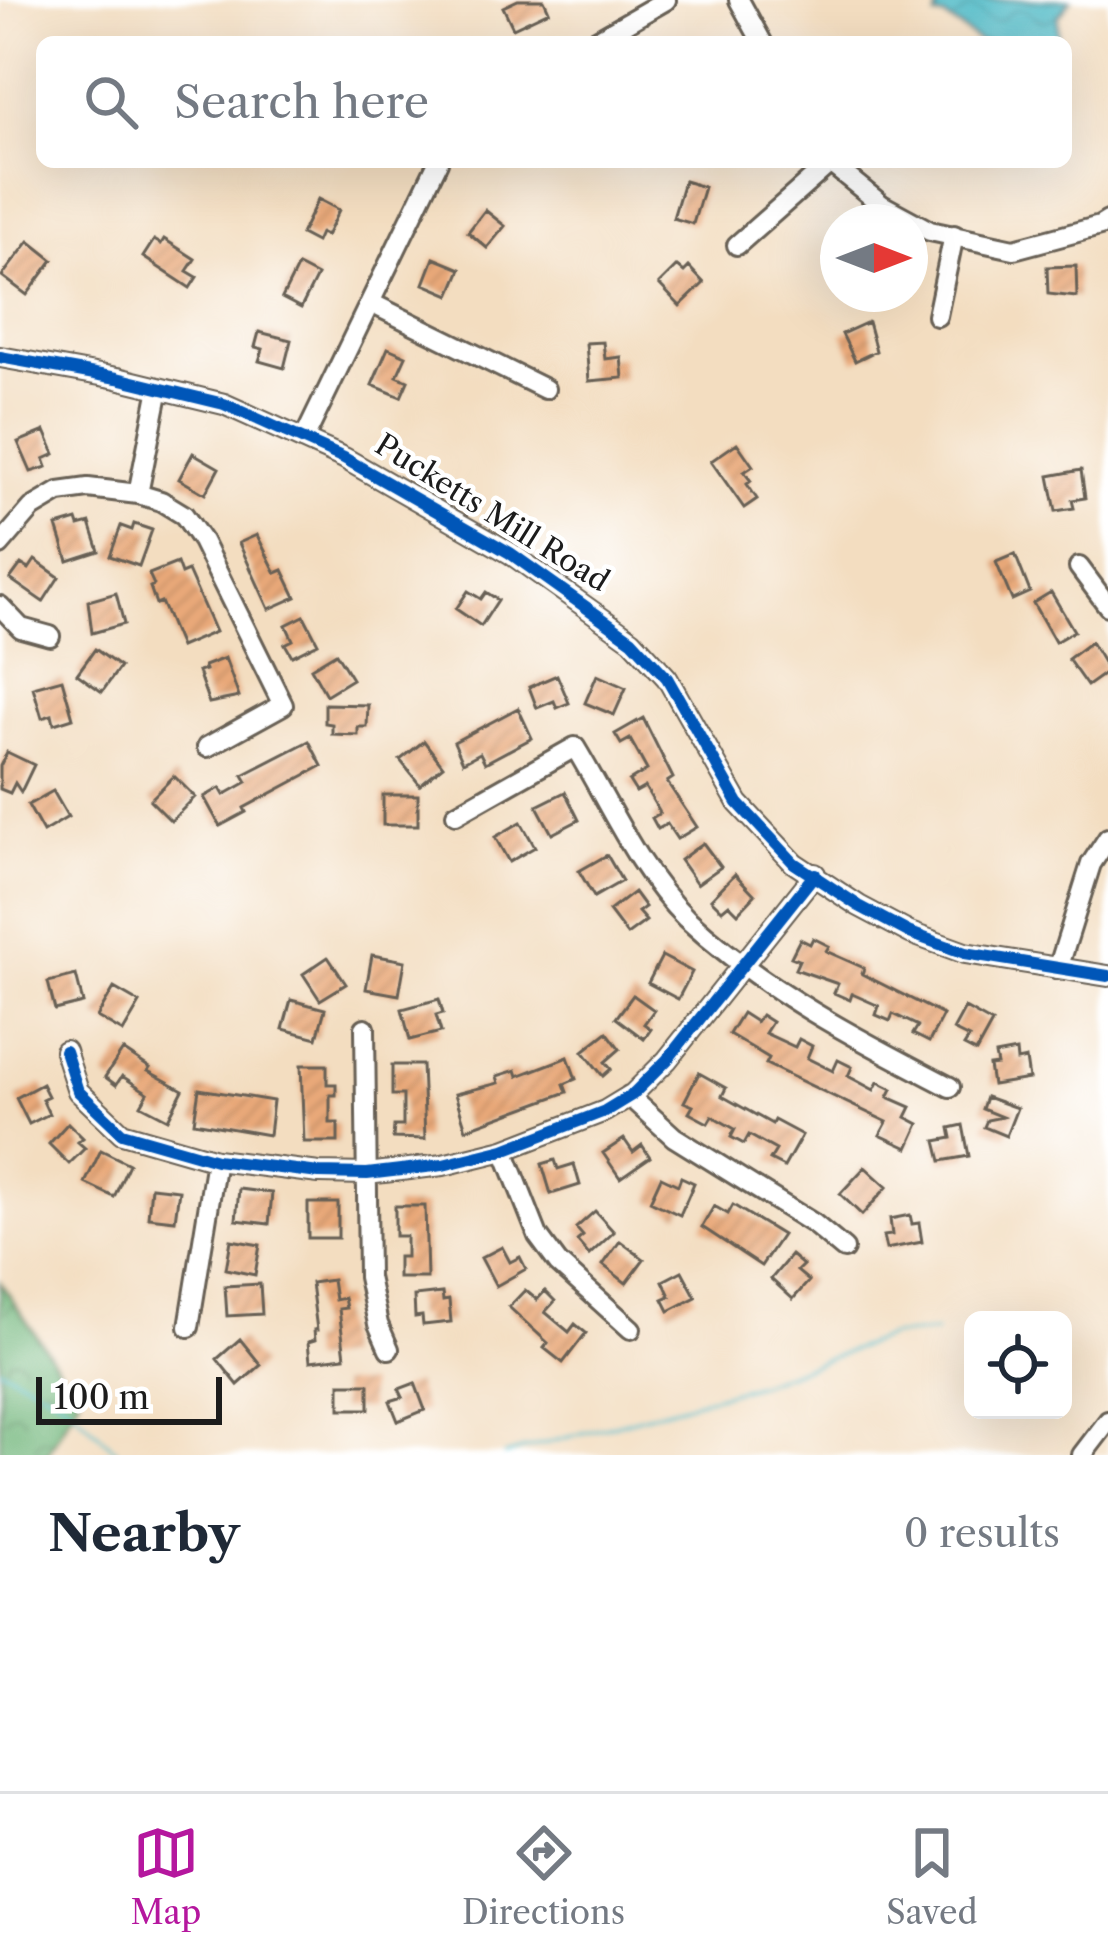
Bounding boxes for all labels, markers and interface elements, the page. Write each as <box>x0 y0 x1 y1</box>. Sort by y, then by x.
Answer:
search box <box>36 36 1072 168</box>
icon: search <box>78 69 144 135</box>
text: Search here <box>174 74 429 130</box>
north arrow <box>820 204 928 312</box>
street label: Pucketts Mill Road <box>369 426 616 599</box>
map controls <box>964 1311 1072 1419</box>
button: locate <box>964 1311 1072 1419</box>
scale bar <box>36 1371 222 1424</box>
text: 100 m <box>54 1377 149 1418</box>
text: Nearby <box>48 1502 240 1564</box>
text: 0 results <box>904 1509 1060 1557</box>
tab: Map <box>130 1820 201 1933</box>
tab: Directions <box>462 1820 625 1933</box>
tab: Saved <box>886 1820 978 1933</box>

